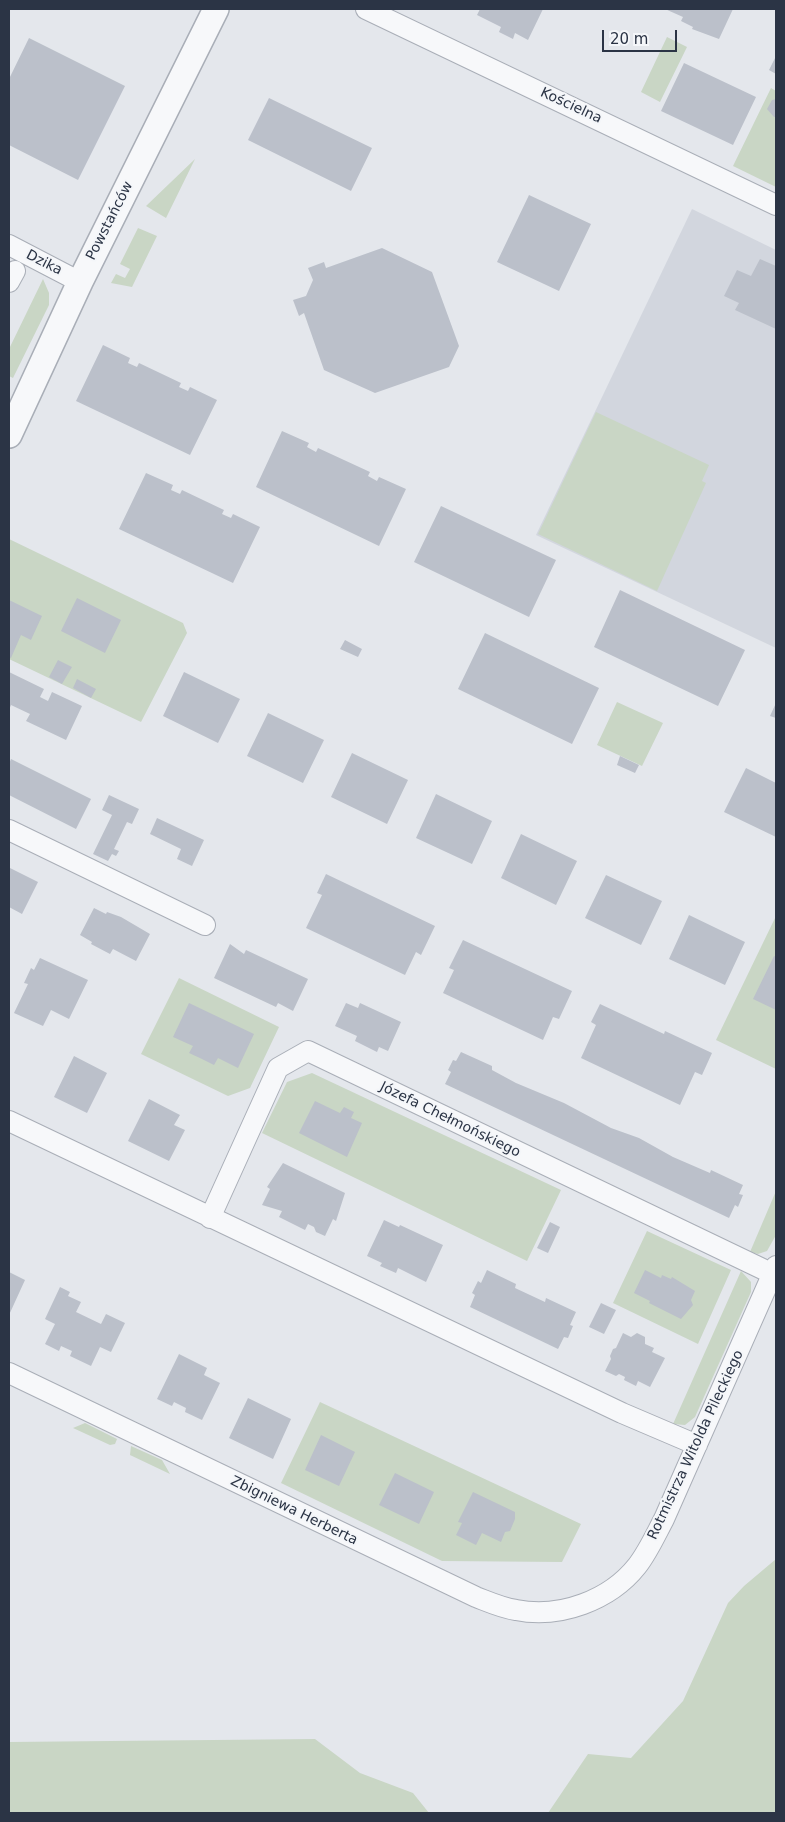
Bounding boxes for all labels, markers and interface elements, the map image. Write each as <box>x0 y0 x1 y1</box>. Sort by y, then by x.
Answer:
scale bar <box>605 20 680 52</box>
text: 20 m <box>610 30 648 48</box>
street label: Kościelna <box>538 84 604 128</box>
street label: Powstańców <box>83 179 137 263</box>
street label: Dzika <box>23 247 65 279</box>
street label: Józefa Chełmońskiego <box>377 1079 523 1161</box>
street label: Rotmistrza Witolda Pileckiego <box>645 1348 747 1542</box>
street label: Zbigniewa Herberta <box>228 1473 360 1549</box>

